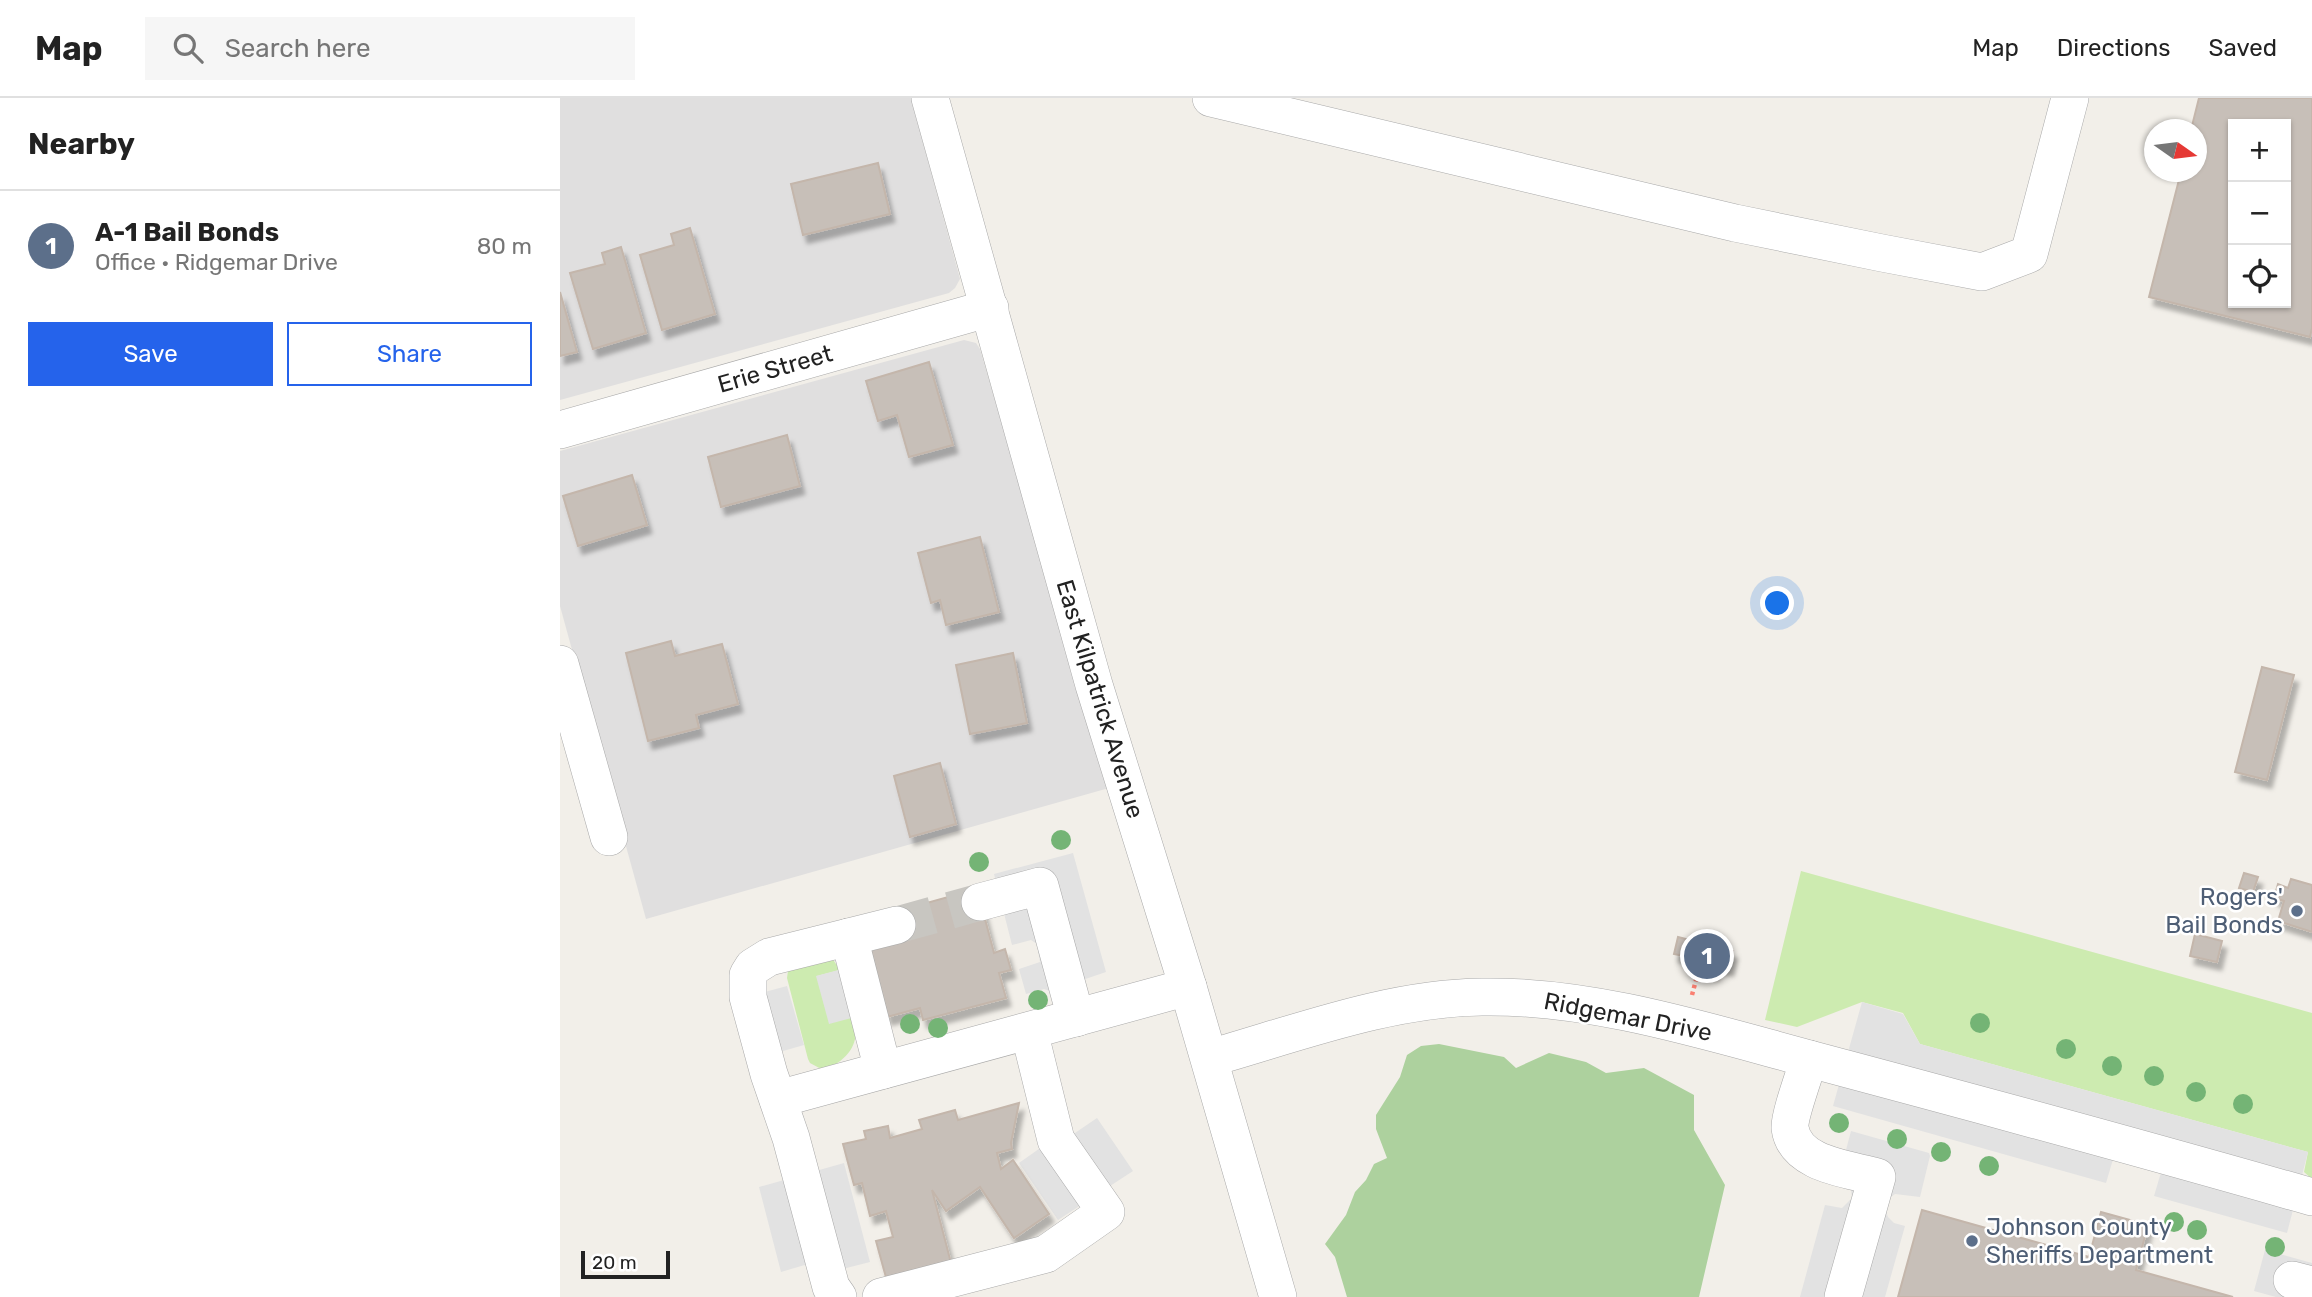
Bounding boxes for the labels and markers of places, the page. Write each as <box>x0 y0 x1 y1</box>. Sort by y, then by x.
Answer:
place label: Rogers' Bail Bonds <box>2165 883 2283 939</box>
marker: Rogers' Bail Bonds <box>2289 903 2305 919</box>
pin: 1 <box>1684 930 1730 982</box>
place label: Johnson County Sheriffs Department <box>1986 1213 2213 1269</box>
marker: Johnson County Sheriffs Department <box>1964 1233 1980 1249</box>

